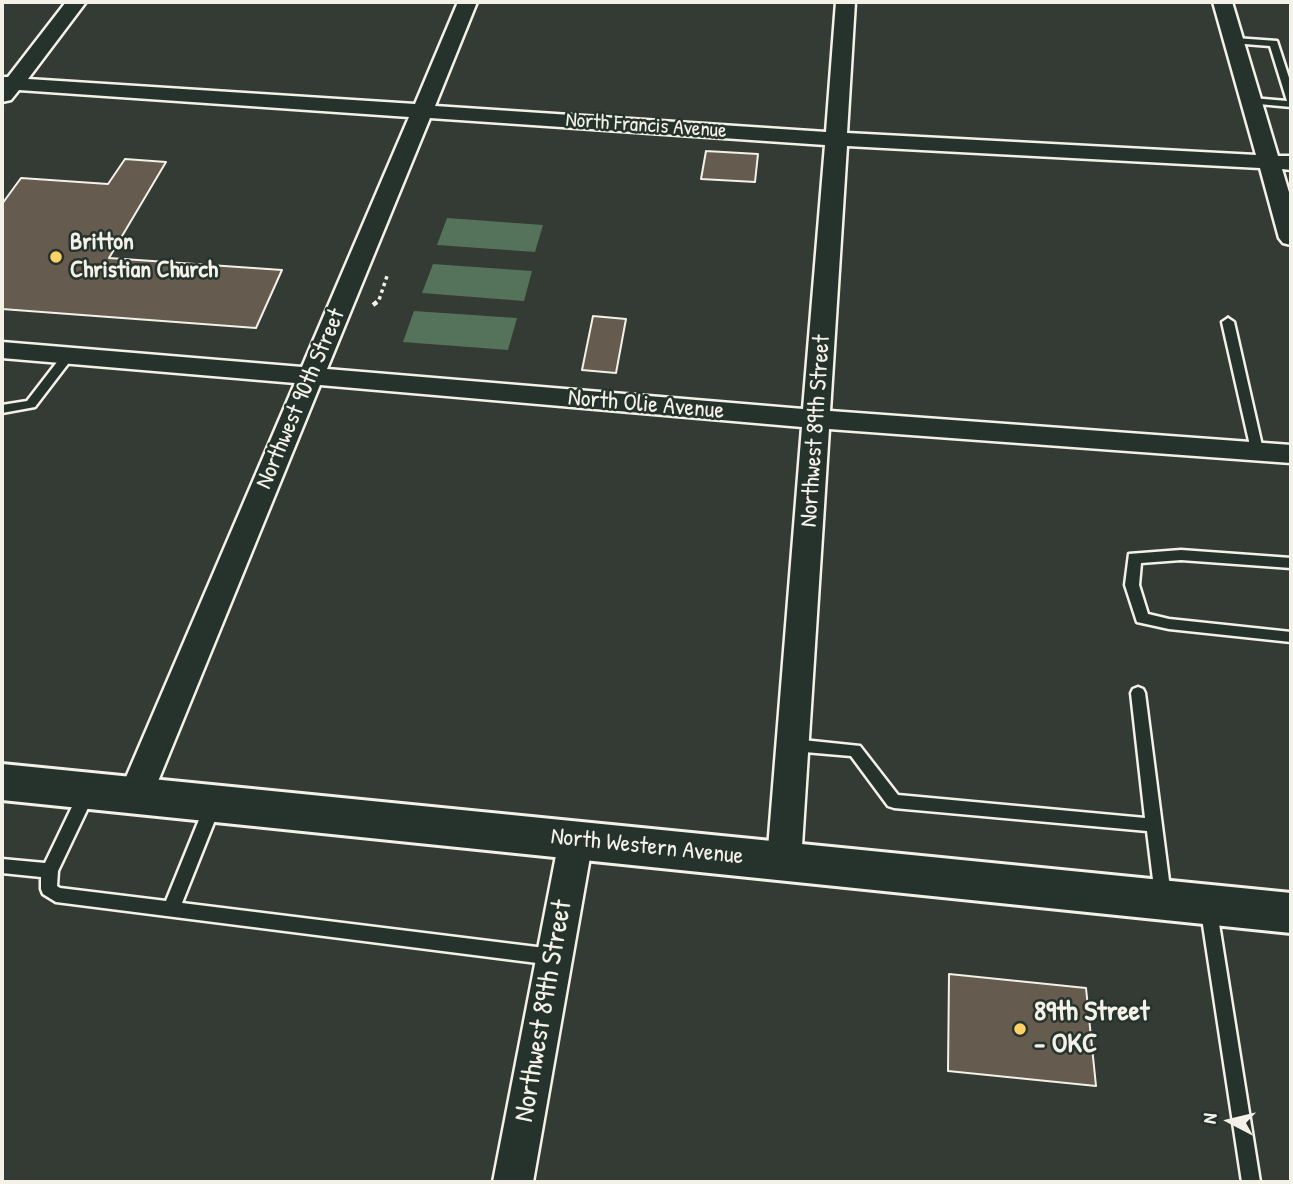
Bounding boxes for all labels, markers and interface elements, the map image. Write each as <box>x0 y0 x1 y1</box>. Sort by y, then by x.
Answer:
street label: North Francis Avenue <box>565 108 727 144</box>
place label: Britton Christian Church <box>70 229 218 285</box>
marker: Britton Christian Church <box>48 249 64 265</box>
street label: Northwest 90th Street <box>250 305 352 493</box>
street label: Northwest 89th Street <box>795 334 837 528</box>
street label: North Olie Avenue <box>567 384 725 426</box>
street label: North Western Avenue <box>549 823 745 871</box>
street label: Northwest 89th Street <box>508 897 580 1125</box>
place label: 89th Street - OKC <box>1034 996 1149 1062</box>
marker: 89th Street - OKC <box>1012 1021 1028 1037</box>
north arrow <box>1195 1086 1265 1156</box>
text: N <box>1196 1112 1223 1125</box>

